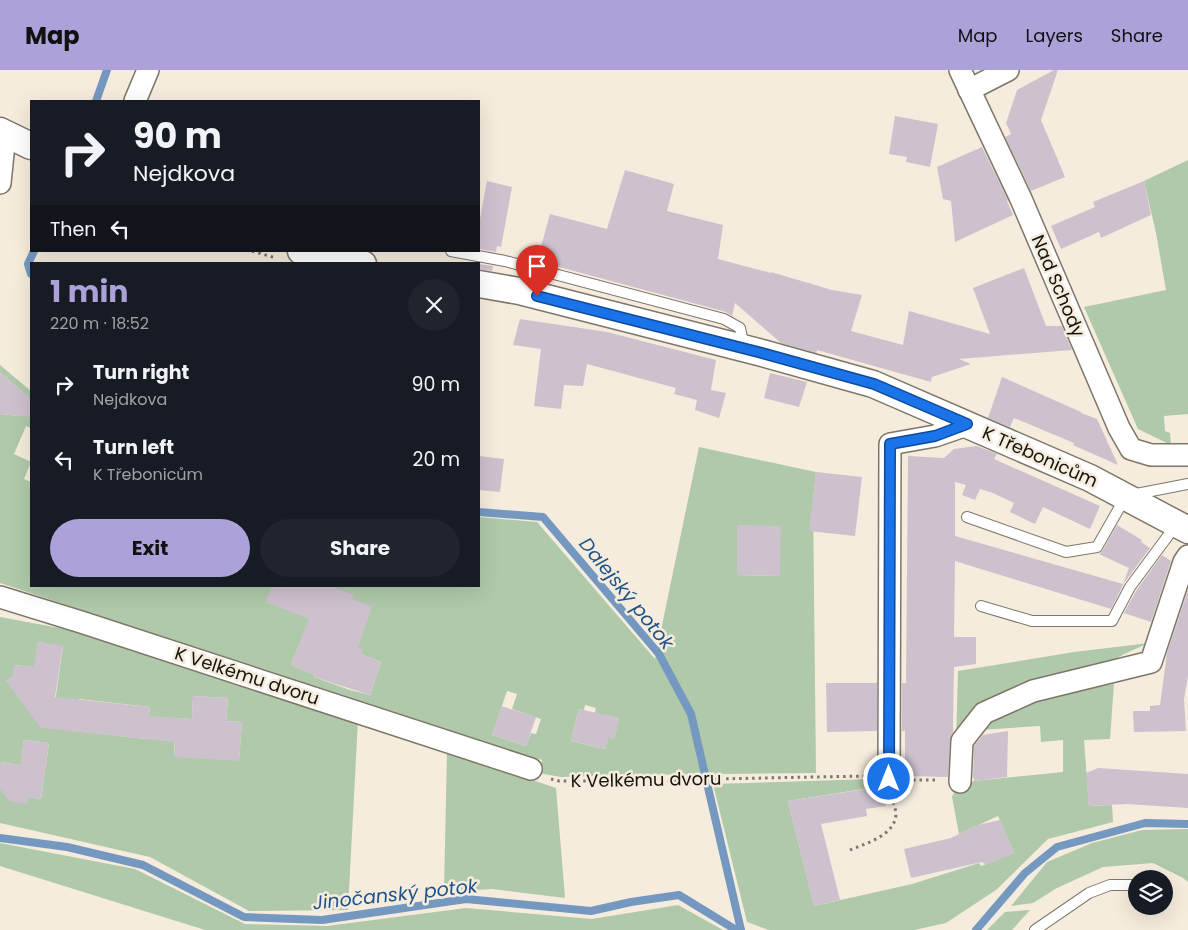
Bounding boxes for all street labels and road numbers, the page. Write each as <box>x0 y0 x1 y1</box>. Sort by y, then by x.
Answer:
street label: Nad Schody <box>1026 231 1091 341</box>
street label: K Třebonicům <box>979 420 1102 493</box>
street label: K Velkému dvoru <box>172 640 323 711</box>
street label: K Velkému dvoru <box>570 766 722 793</box>

